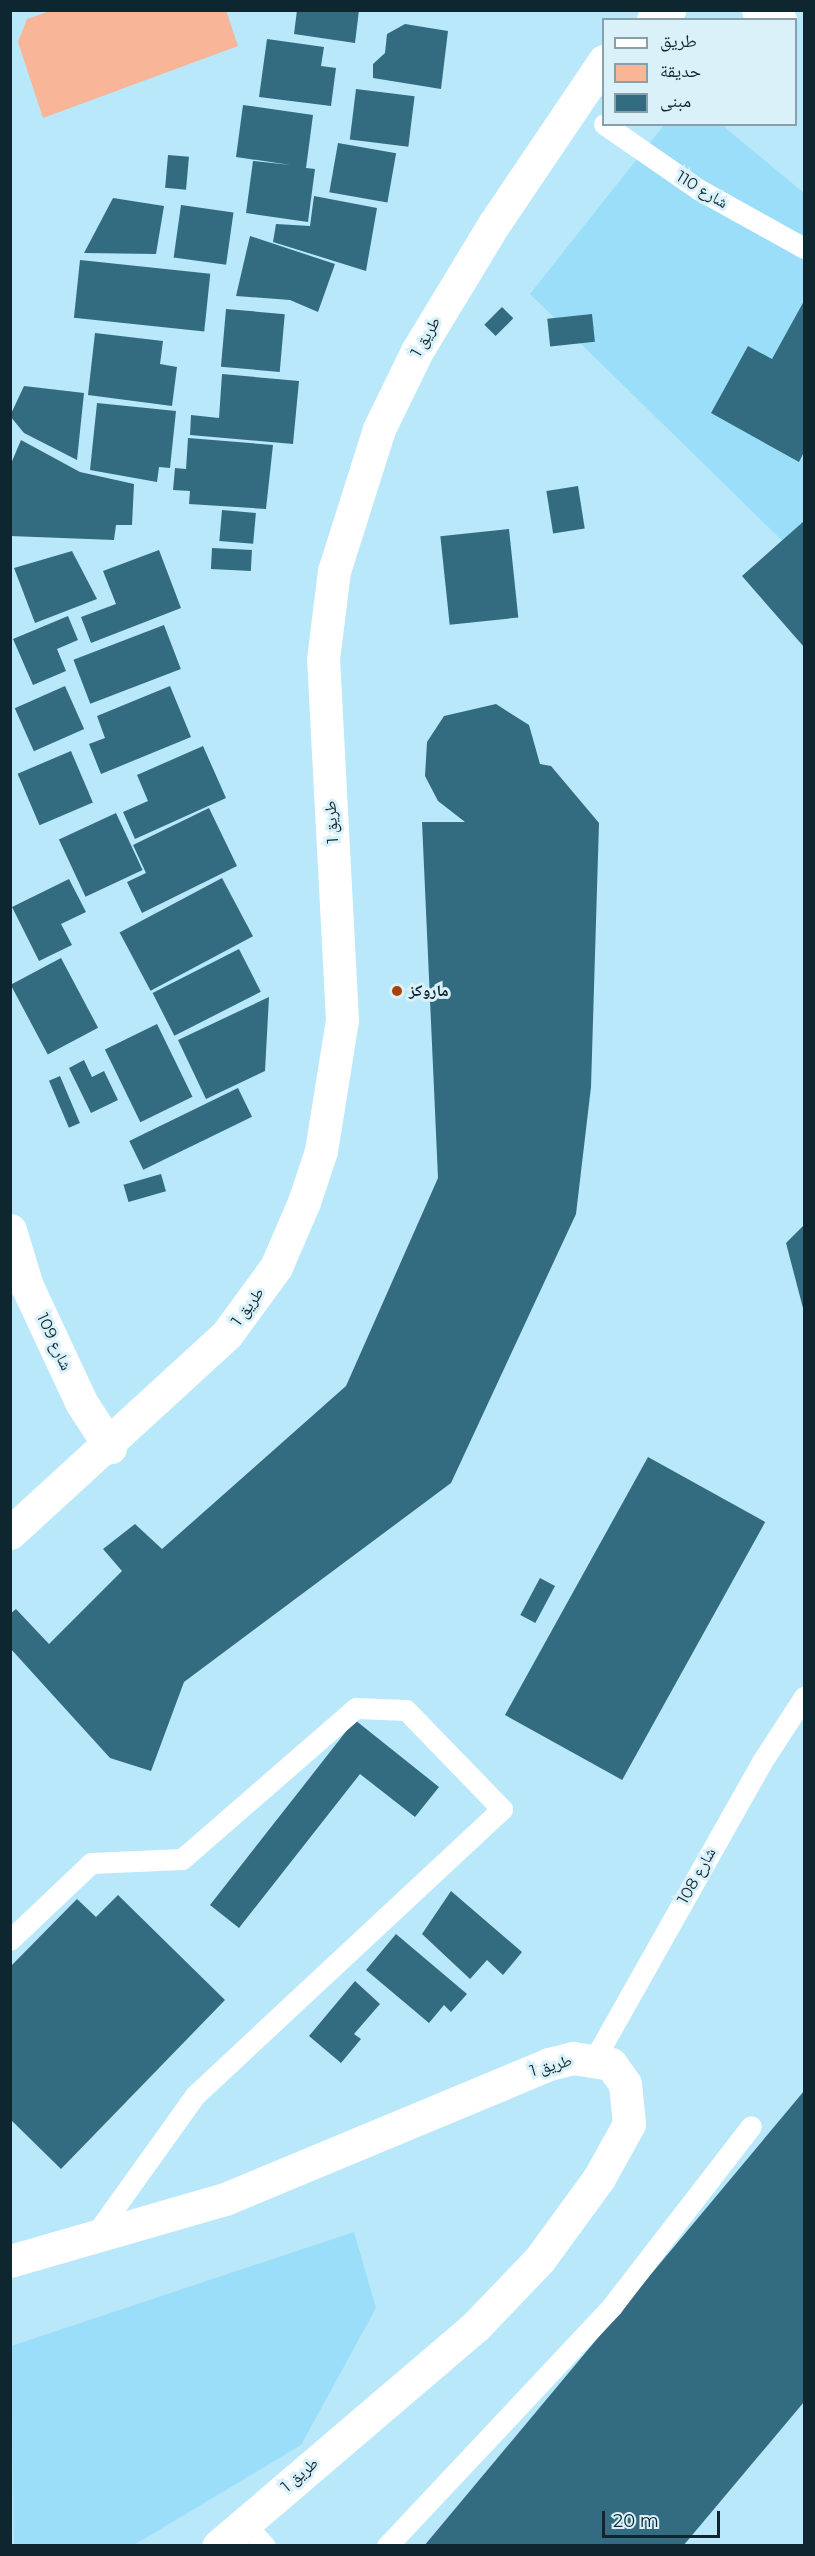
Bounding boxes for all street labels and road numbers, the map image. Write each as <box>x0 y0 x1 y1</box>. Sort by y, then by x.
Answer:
street label: شارع 110 <box>673 167 731 213</box>
street label: طريق 1 <box>407 314 445 360</box>
street label: طريق 1 <box>321 800 343 844</box>
street label: طريق 1 <box>228 1284 268 1330</box>
street label: شارع 109 <box>32 1310 76 1374</box>
street label: شارع 108 <box>674 1845 720 1907</box>
street label: طريق 1 <box>528 2051 574 2081</box>
street label: طريق 1 <box>278 2454 322 2496</box>

